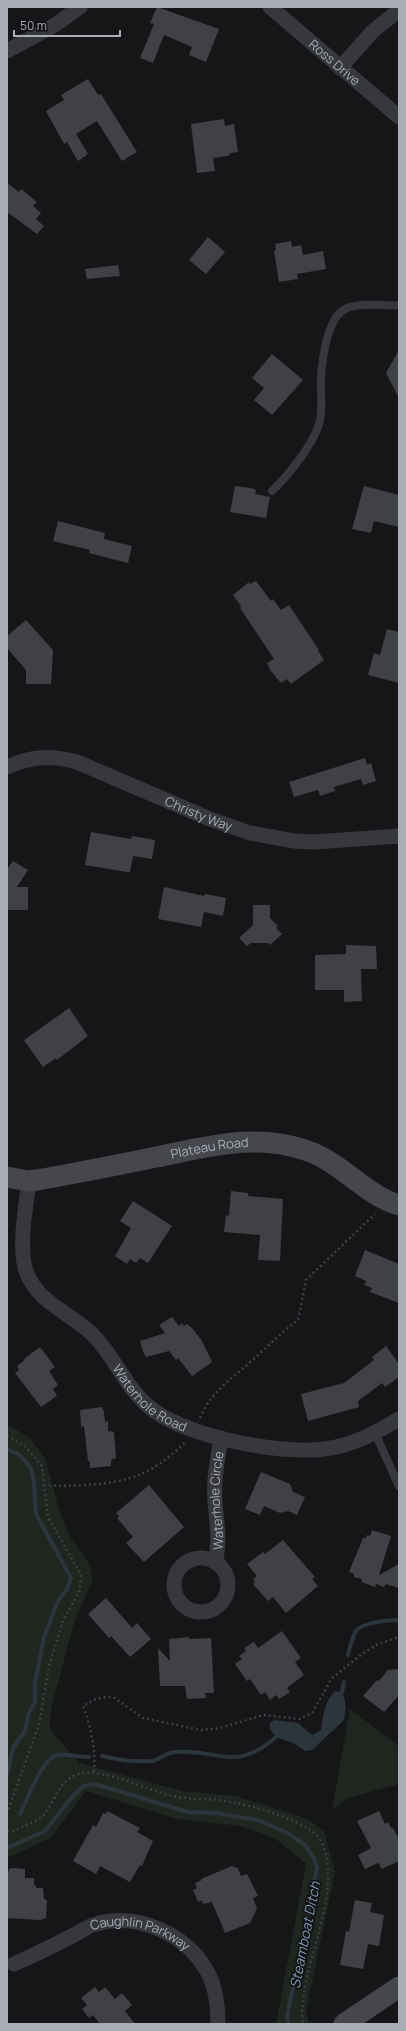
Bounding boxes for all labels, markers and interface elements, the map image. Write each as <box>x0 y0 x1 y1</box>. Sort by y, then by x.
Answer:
scale bar <box>14 12 120 38</box>
text: 50 m <box>20 17 47 34</box>
street label: Ross Drive <box>305 35 365 90</box>
street label: Christy Way <box>162 792 235 835</box>
street label: Plateau Road <box>169 1133 249 1163</box>
street label: Waterhole Road <box>109 1361 190 1436</box>
street label: Waterhole Circle <box>205 1449 228 1550</box>
water label: Steamboat Ditch <box>285 1879 324 1990</box>
street label: Caughlin Parkway <box>88 1912 194 1955</box>

